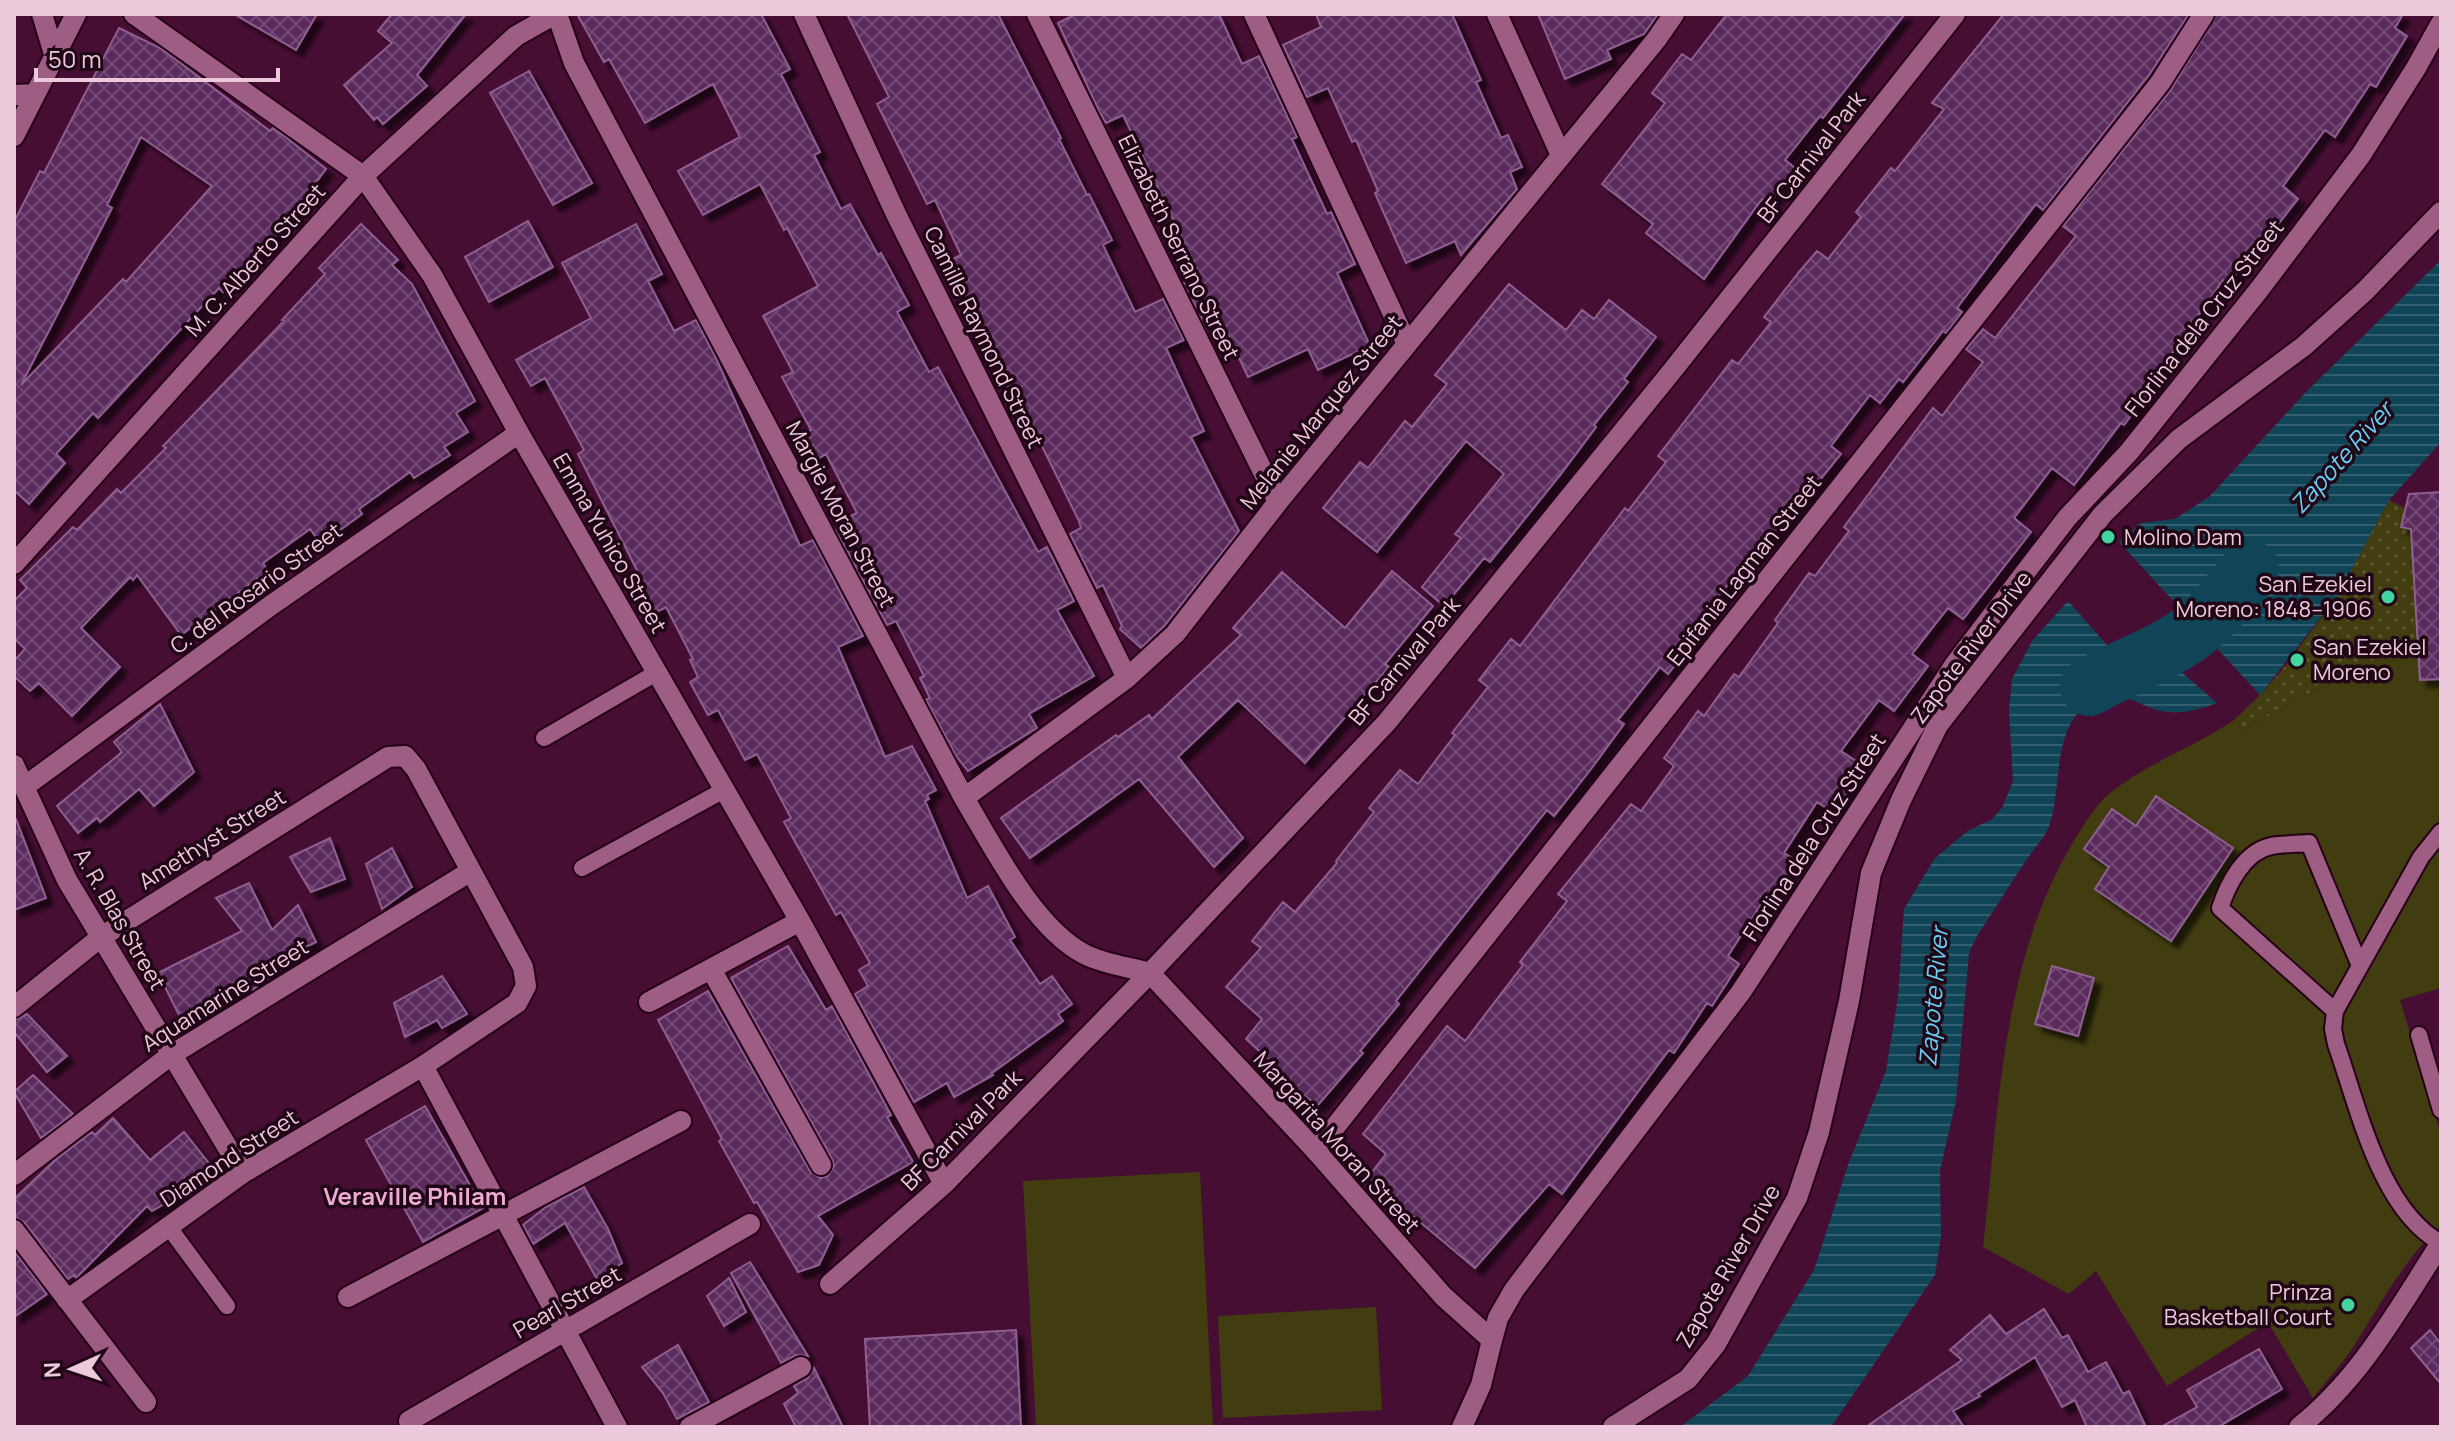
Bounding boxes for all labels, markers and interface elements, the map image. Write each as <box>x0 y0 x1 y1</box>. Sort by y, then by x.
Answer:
scale bar <box>36 32 278 82</box>
text: 50 m <box>48 42 102 75</box>
street label: BF Carnival Park <box>1750 84 1872 229</box>
street label: Elizabeth Serrano Street <box>1111 129 1247 365</box>
street label: M. C. Alberto Street <box>178 177 332 343</box>
street label: Florlina dela Cruz Street <box>2118 213 2290 423</box>
street label: Camille Raymond Street <box>917 221 1051 453</box>
street label: Melanie Marquez Street <box>1233 308 1409 516</box>
water label: Zapote River <box>2282 392 2402 520</box>
street label: Margie Moran Street <box>779 416 903 613</box>
street label: Emma Yuhico Street <box>546 448 674 639</box>
street label: Epifania Lagman Street <box>1660 468 1828 672</box>
street label: C. del Rosario Street <box>164 515 348 661</box>
place label: Molino Dam <box>2124 522 2242 552</box>
marker: Molino Dam <box>2099 528 2117 546</box>
street label: Zapote River Drive <box>1904 564 2038 729</box>
place label: San Ezekiel Moreno: 1848–1906 <box>2175 569 2372 624</box>
marker: San Ezekiel Moreno: 1848–1906 <box>2379 588 2397 606</box>
street label: BF Carnival Park <box>1341 590 1467 732</box>
place label: San Ezekiel Moreno <box>2313 632 2426 687</box>
marker: San Ezekiel Moreno <box>2288 651 2306 669</box>
street label: Florlina dela Cruz Street <box>1735 727 1893 947</box>
street label: Amethyst Street <box>133 782 291 896</box>
street label: A. R. Blas Street <box>67 843 173 996</box>
water label: Zapote River <box>1910 923 1955 1068</box>
street label: Aquamarine Street <box>136 932 314 1058</box>
street label: Margarita Moran Street <box>1247 1045 1427 1240</box>
street label: BF Carnival Park <box>894 1062 1029 1197</box>
street label: Diamond Street <box>154 1102 304 1214</box>
district label: Veraville Philam <box>324 1179 506 1212</box>
street label: Zapote River Drive <box>1669 1179 1787 1353</box>
street label: Pearl Street <box>507 1259 627 1345</box>
place label: Prinza Basketball Court <box>2164 1277 2332 1332</box>
marker: Prinza Basketball Court <box>2339 1296 2357 1314</box>
north arrow <box>32 1329 112 1409</box>
text: N <box>37 1361 67 1379</box>

